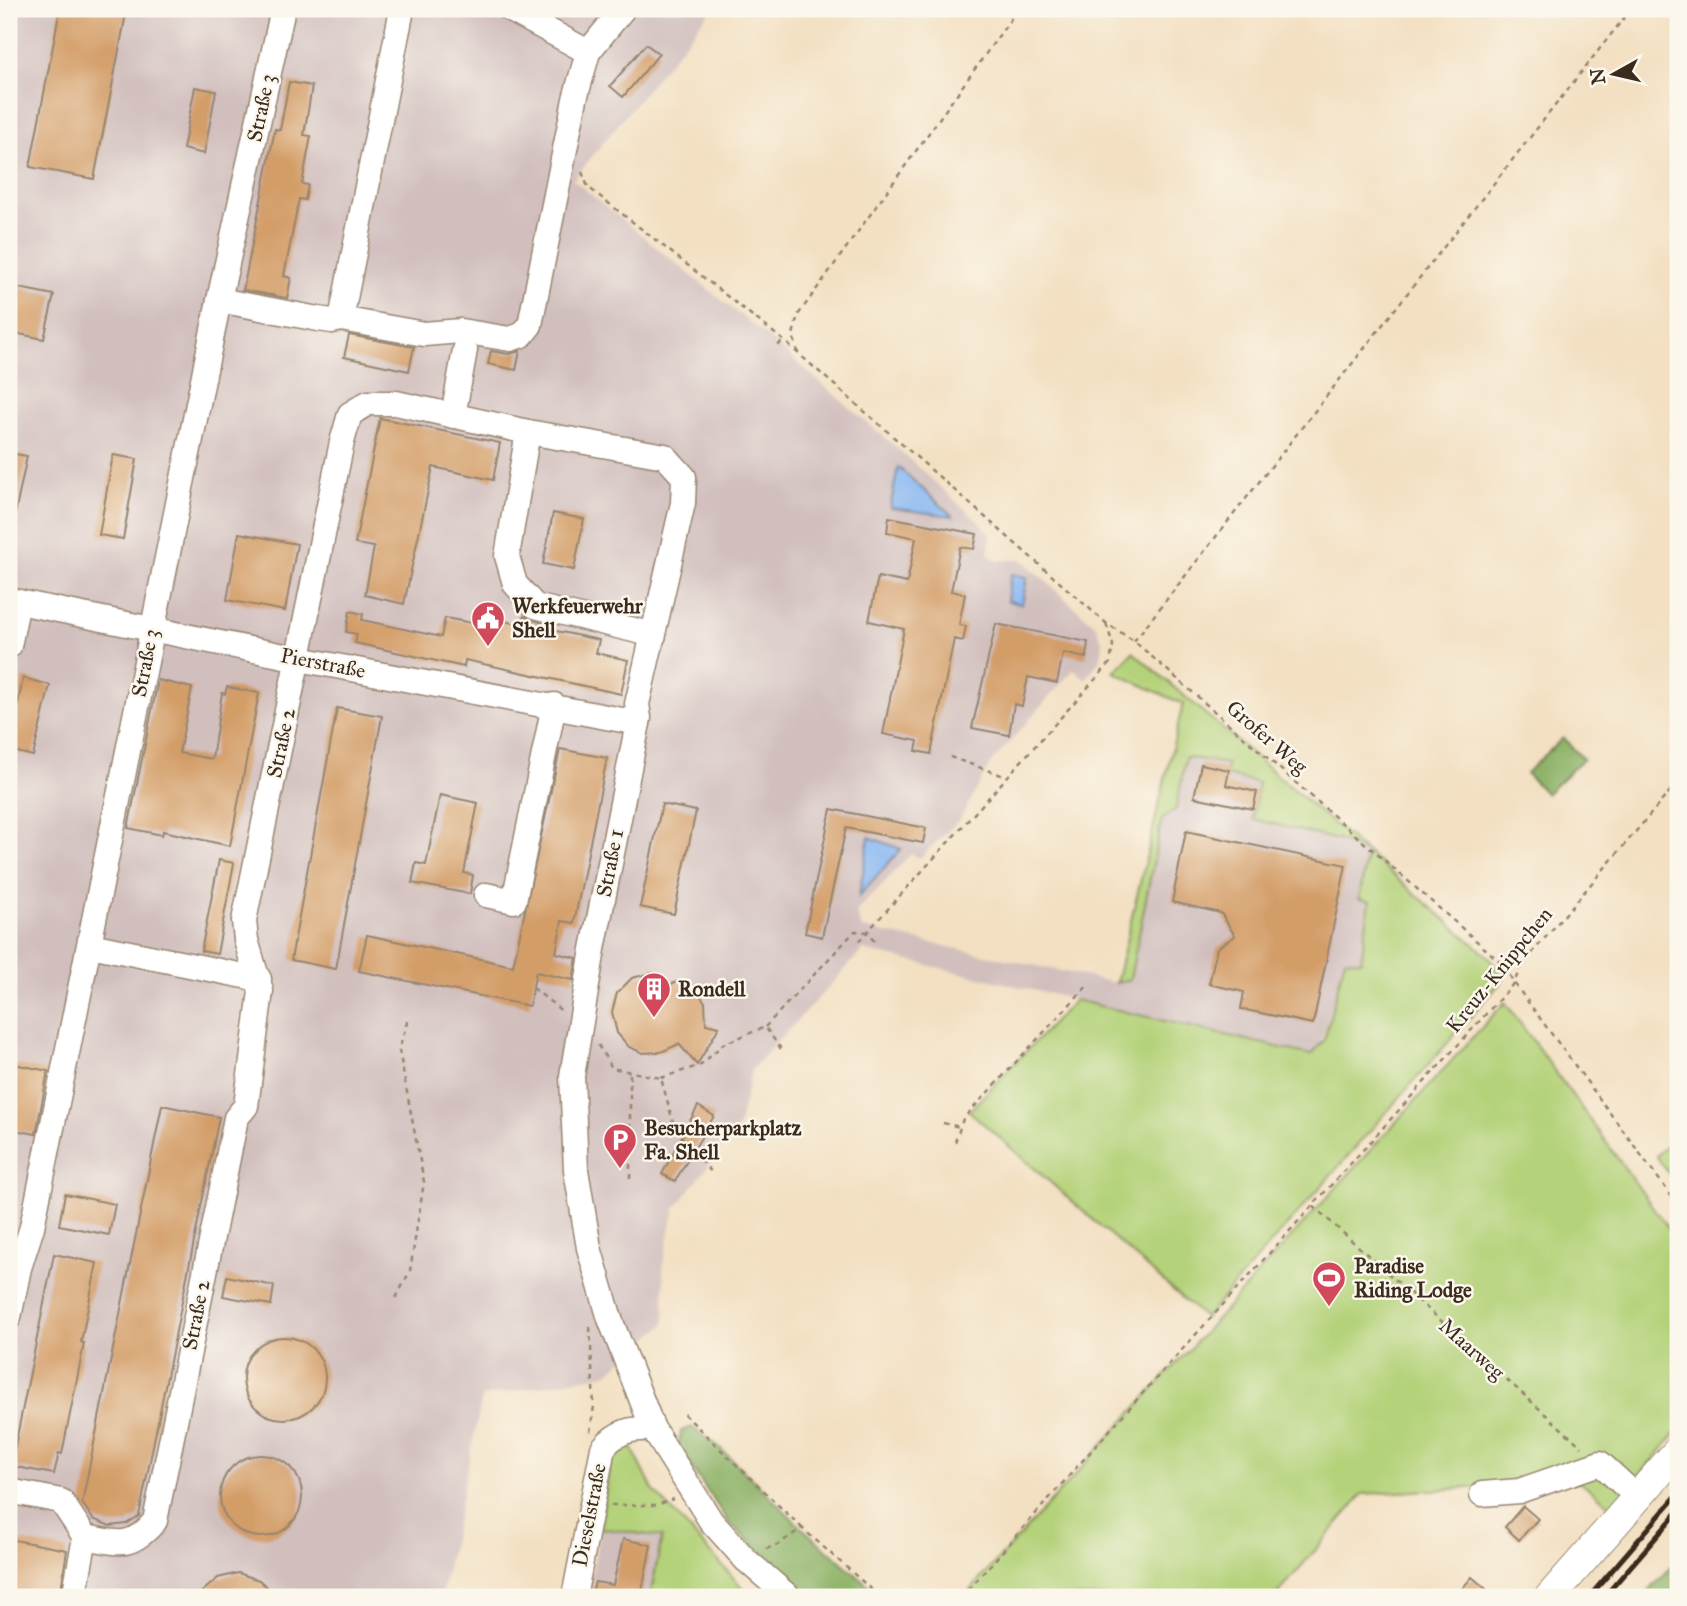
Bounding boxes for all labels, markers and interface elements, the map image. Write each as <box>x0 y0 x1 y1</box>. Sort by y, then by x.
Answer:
north arrow <box>1578 38 1648 108</box>
text: N <box>1585 67 1610 86</box>
street label: Straße 3 <box>241 72 281 144</box>
place label: Werkfeuerwehr Shell <box>512 593 644 643</box>
public building icon: Werkfeuerwehr Shell <box>469 599 507 648</box>
street label: Straße 3 <box>126 627 164 699</box>
street label: Pierstraße <box>278 642 368 684</box>
street label: Grofer Weg <box>1221 695 1313 780</box>
street label: Straße 2 <box>261 705 301 780</box>
street label: Straße 1 <box>591 827 629 899</box>
street label: Kreuz-Knippchen <box>1440 902 1558 1038</box>
building icon: Rondell <box>635 970 673 1019</box>
place label: Rondell <box>678 976 747 1002</box>
place label: Besucherparkplatz Fa. Shell <box>644 1115 802 1165</box>
parking icon: Besucherparkplatz Fa. Shell <box>601 1121 639 1170</box>
place label: Paradise Riding Lodge <box>1354 1253 1472 1303</box>
sports icon: Paradise Riding Lodge <box>1310 1259 1348 1308</box>
street label: Straße 2 <box>176 1277 216 1352</box>
street label: Maarweg <box>1434 1313 1510 1385</box>
street label: Dieselstraße <box>566 1461 612 1569</box>

